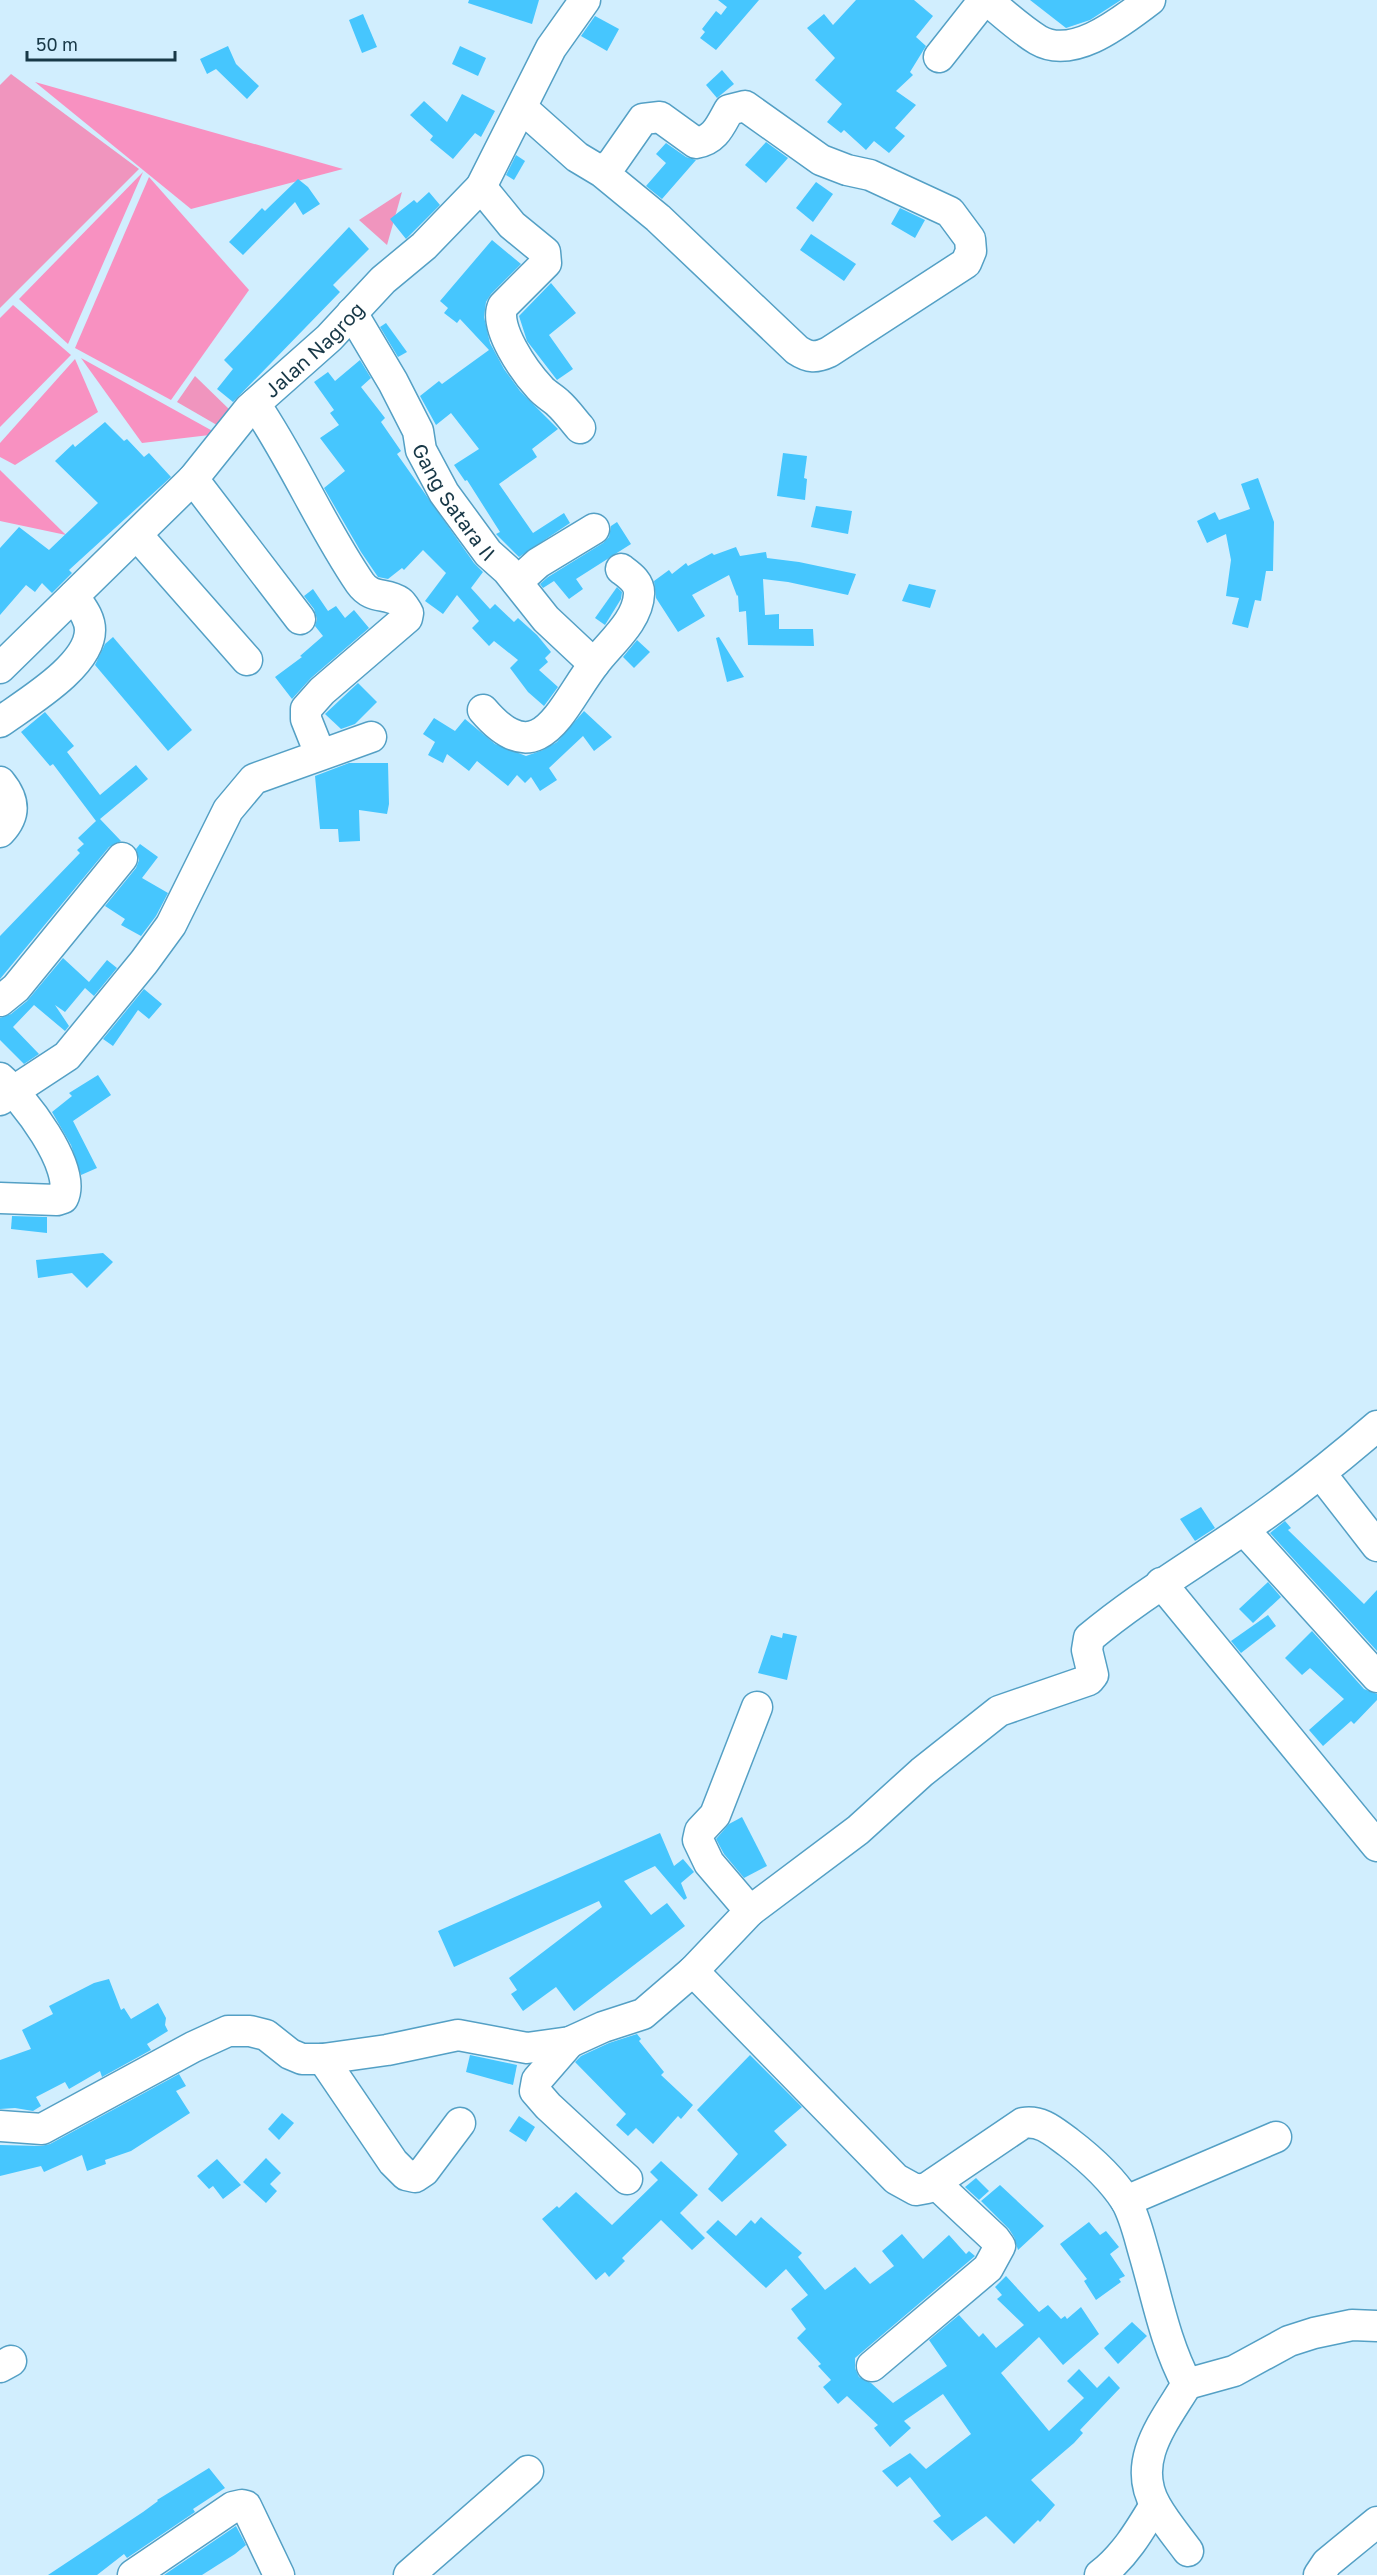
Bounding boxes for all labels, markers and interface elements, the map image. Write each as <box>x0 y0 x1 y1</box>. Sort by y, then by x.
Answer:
scale bar <box>27 24 176 62</box>
text: 50 m <box>36 33 78 55</box>
street label: Jalan Nagrog <box>259 297 369 402</box>
street label: Gang Satara II <box>408 439 500 566</box>

